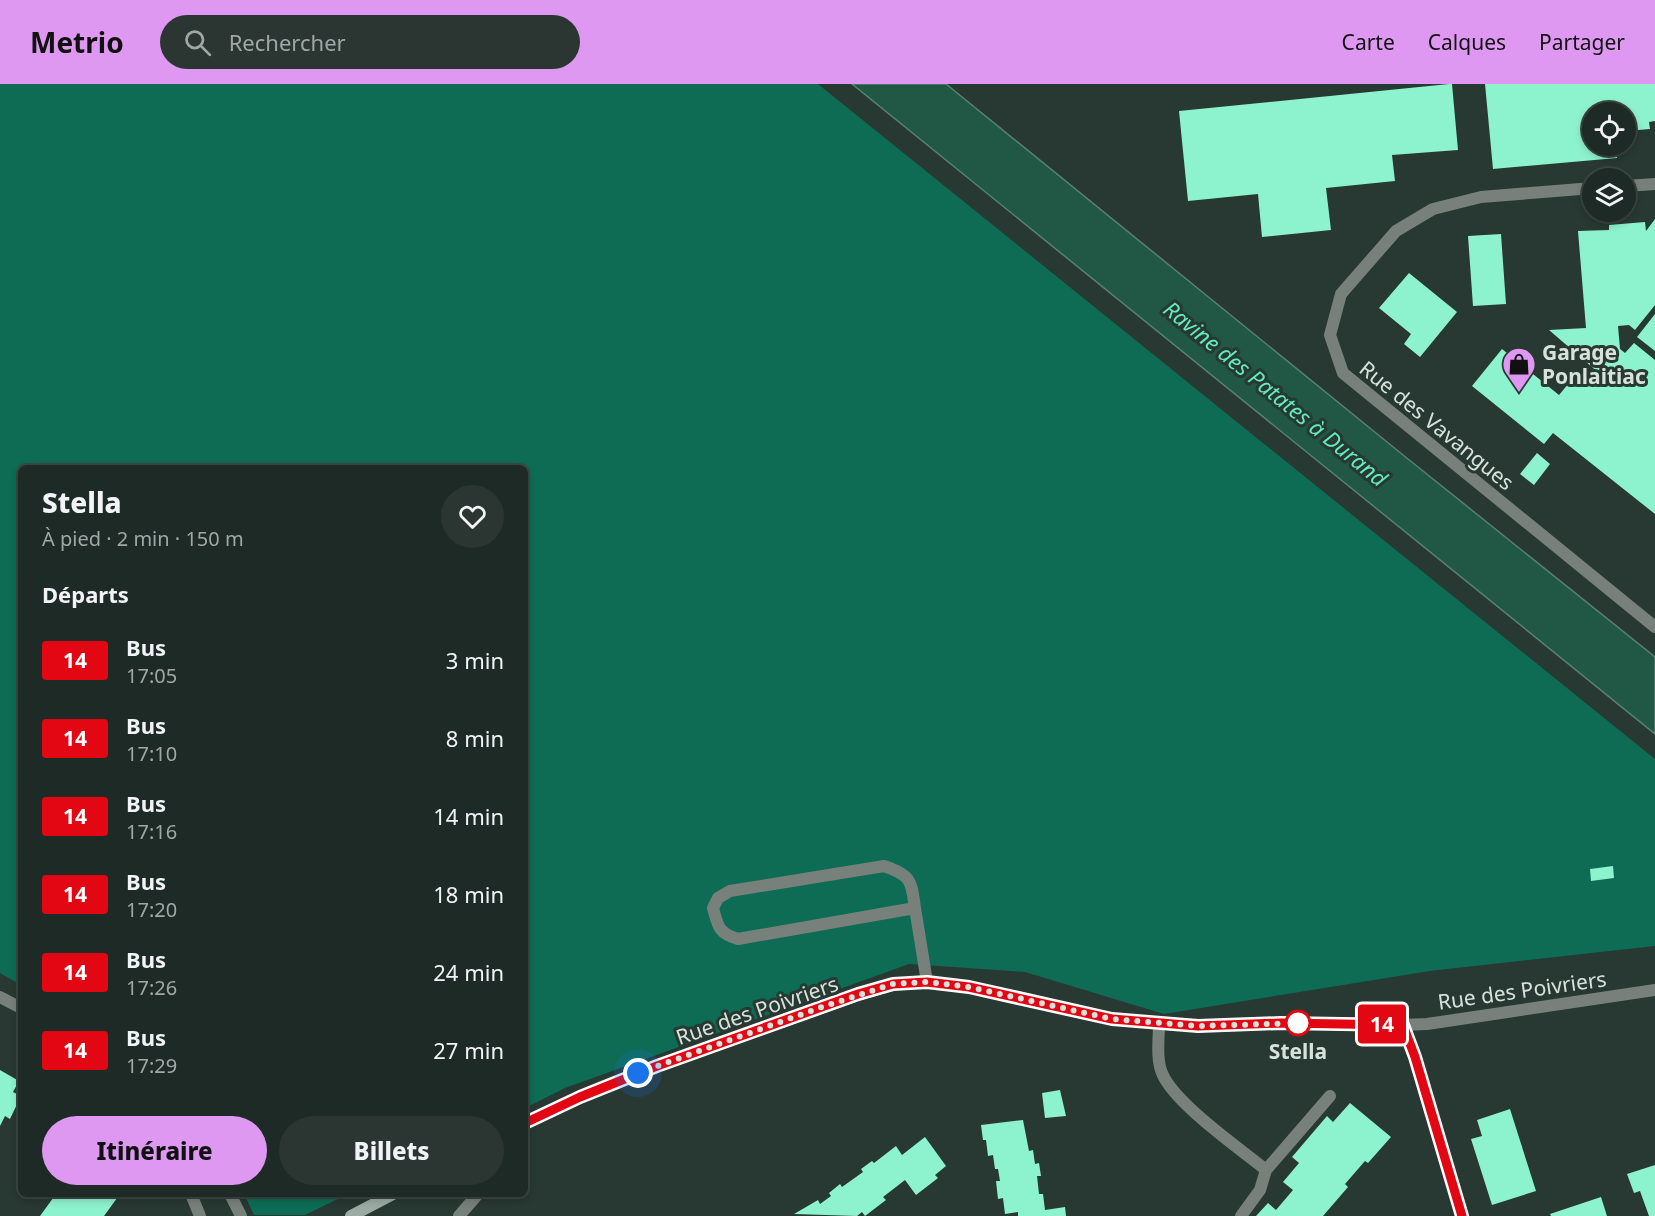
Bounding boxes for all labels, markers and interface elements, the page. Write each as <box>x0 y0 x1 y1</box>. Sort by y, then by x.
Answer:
search box <box>160 15 580 69</box>
text: Metrio <box>30 23 124 61</box>
icon: search <box>181 26 214 59</box>
text: Rechercher <box>229 27 346 57</box>
text: Carte <box>1342 28 1395 56</box>
text: Calques <box>1428 28 1506 56</box>
text: Partager <box>1539 28 1625 56</box>
map controls <box>1582 102 1636 222</box>
button: locate <box>1582 102 1636 156</box>
button: layers <box>1582 168 1636 222</box>
water label: Ravine des Patates à Durand <box>1158 293 1395 493</box>
place label: Garage Ponlaitiac <box>1542 338 1646 390</box>
shop icon: Garage Ponlaitiac <box>1501 346 1537 393</box>
street label: Rue des Vavangues <box>1354 354 1520 496</box>
text: Stella <box>42 483 122 521</box>
button: heart <box>441 485 504 548</box>
text: À pied · 2 min · 150 m <box>42 525 244 552</box>
text: Départs <box>42 579 129 609</box>
text: Bus <box>126 632 166 662</box>
text: 3 min <box>446 645 504 675</box>
text: 14 <box>63 646 87 674</box>
text: 17:05 <box>126 662 177 689</box>
text: Bus <box>126 710 166 740</box>
text: 8 min <box>446 723 504 753</box>
text: 14 <box>63 724 87 752</box>
text: 17:10 <box>126 740 177 767</box>
text: Bus <box>126 788 166 818</box>
text: 14 min <box>433 801 504 831</box>
text: 14 <box>63 802 87 830</box>
text: 17:16 <box>126 818 177 845</box>
text: Bus <box>126 866 166 896</box>
text: 18 min <box>433 879 504 909</box>
text: 14 <box>63 880 87 908</box>
text: 17:20 <box>126 896 177 923</box>
text: Bus <box>126 944 166 974</box>
text: 24 min <box>433 957 504 987</box>
text: 14 <box>63 958 87 986</box>
street label: Rue des Poivriers <box>1436 964 1608 1016</box>
street label: Rue des Poivriers <box>672 969 842 1051</box>
text: 17:26 <box>126 974 177 1001</box>
line badge: 14 <box>1355 1004 1409 1044</box>
marker: Stella <box>1285 1010 1311 1036</box>
text: 14 <box>1370 1010 1394 1038</box>
text: Bus <box>126 1022 166 1052</box>
text: 27 min <box>433 1035 504 1065</box>
text: 14 <box>63 1036 87 1064</box>
place label: Stella <box>1269 1037 1327 1065</box>
text: 17:29 <box>126 1052 177 1079</box>
your location <box>623 1058 653 1088</box>
button: Itinéraire <box>42 1116 267 1185</box>
button: Billets <box>279 1116 504 1185</box>

